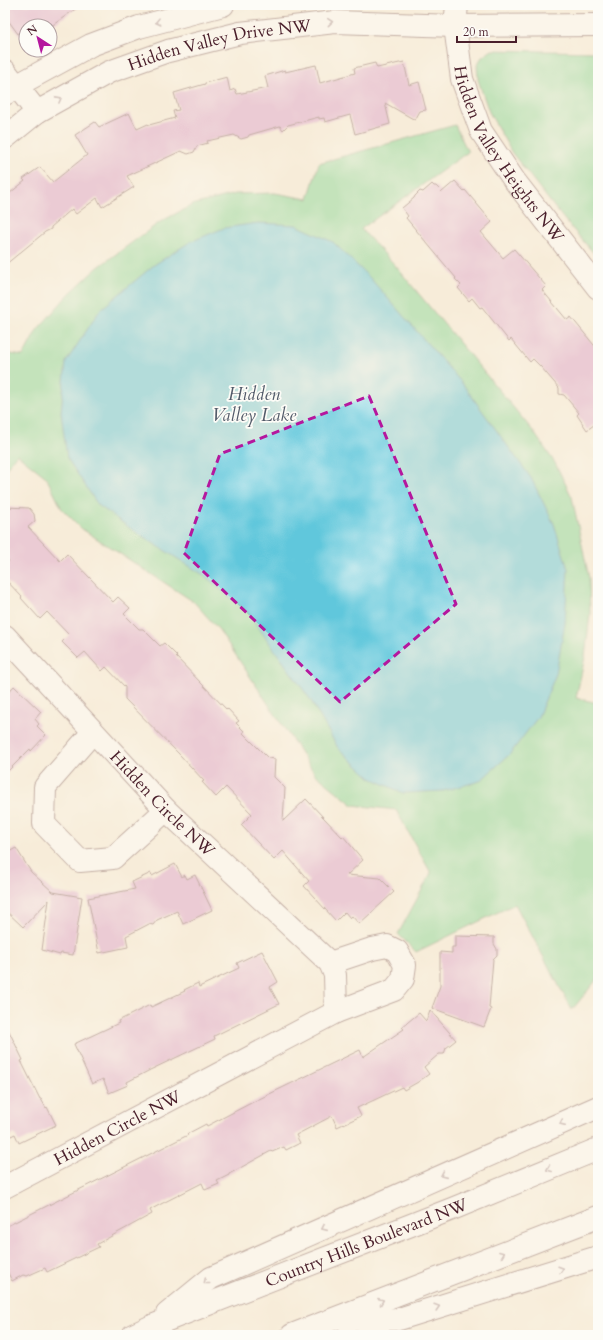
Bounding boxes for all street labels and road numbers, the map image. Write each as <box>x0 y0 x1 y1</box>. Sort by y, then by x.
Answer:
street label: Hidden Valley Drive NW <box>125 14 313 76</box>
street label: Hidden Valley Heights NW <box>448 64 569 247</box>
street label: Hidden Circle NW <box>105 746 220 862</box>
street label: Hidden Circle NW <box>50 1085 185 1171</box>
street label: Country Hills Boulevard NW <box>262 1193 471 1293</box>

